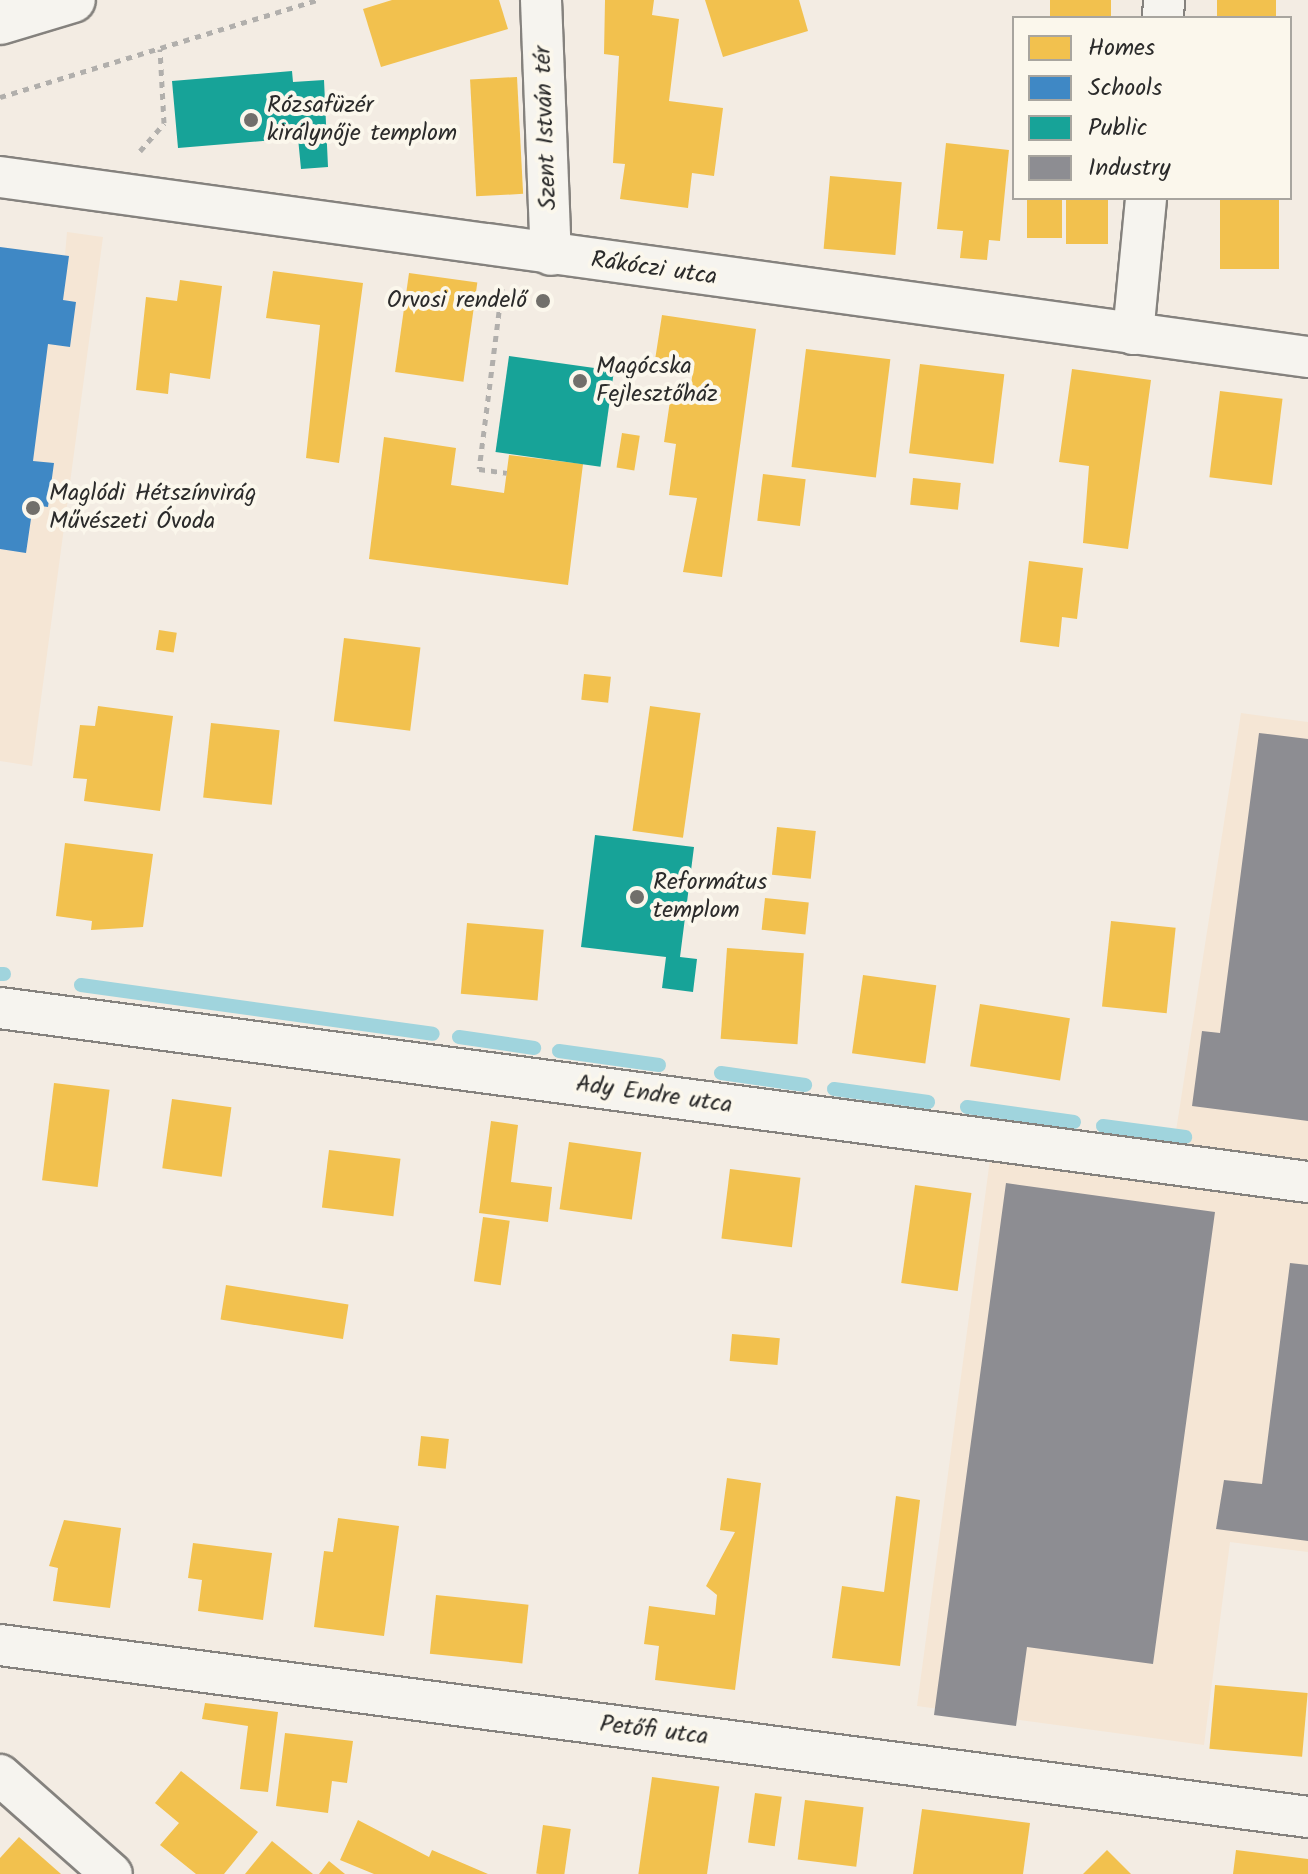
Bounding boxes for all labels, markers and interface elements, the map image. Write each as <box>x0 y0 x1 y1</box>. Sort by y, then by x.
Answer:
legend <box>1012 16 1292 200</box>
text: Homes <box>1088 29 1155 68</box>
street label: Szent István tér <box>529 45 563 211</box>
text: Schools <box>1088 69 1162 108</box>
place label: Rózsafüzér királynője templom <box>267 92 457 148</box>
text: Public <box>1088 109 1147 148</box>
marker: Rózsafüzér királynője templom <box>242 111 260 129</box>
text: Industry <box>1088 149 1170 188</box>
street label: Rákóczi utca <box>589 246 719 292</box>
place label: Orvosi rendelő <box>387 287 527 315</box>
marker: Orvosi rendelő <box>534 292 552 310</box>
place label: Magócska Fejlesztőház <box>596 353 718 409</box>
marker: Magócska Fejlesztőház <box>571 372 589 390</box>
place label: Maglódi Hétszínvirág Művészeti Óvoda <box>49 480 256 536</box>
marker: Maglódi Hétszínvirág Művészeti Óvoda <box>24 499 42 517</box>
place label: Református templom <box>653 869 767 925</box>
marker: Református templom <box>628 888 646 906</box>
street label: Ady Endre utca <box>574 1070 734 1120</box>
street label: Petőfi utca <box>598 1710 710 1752</box>

